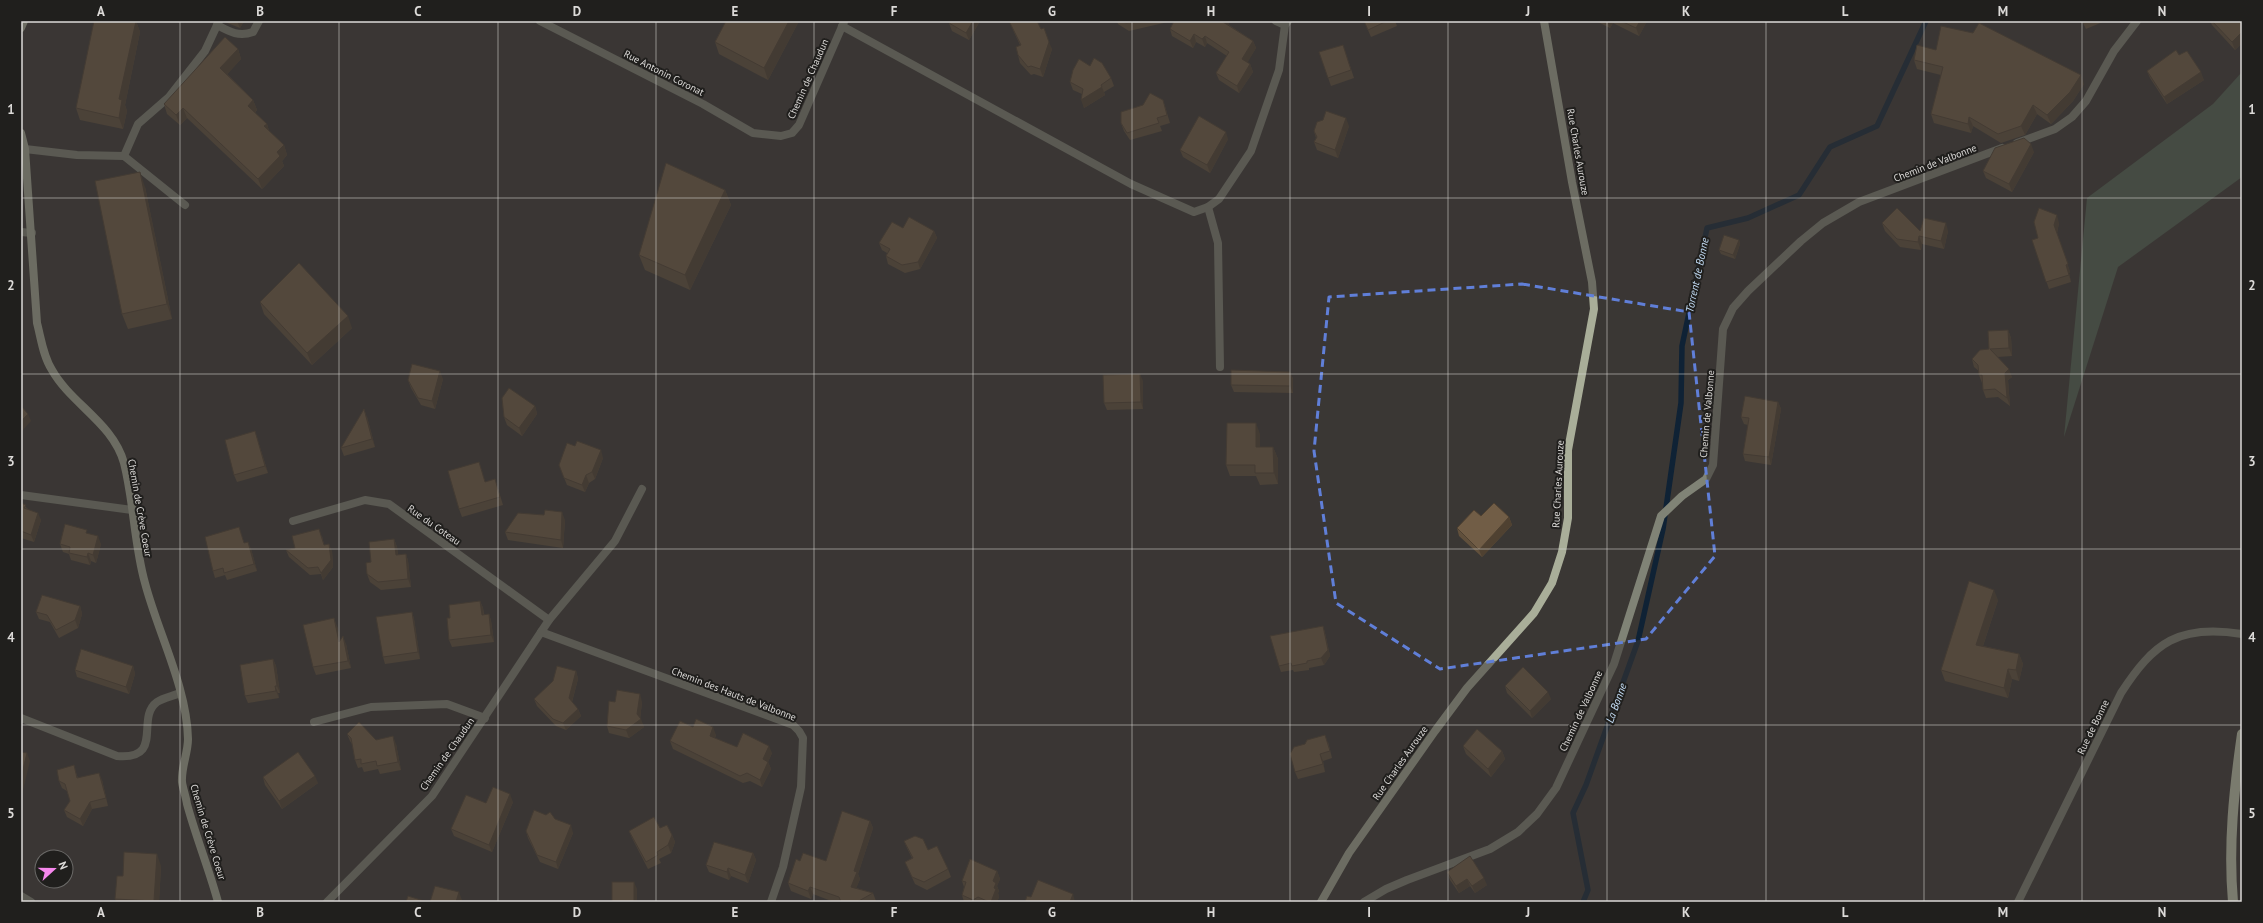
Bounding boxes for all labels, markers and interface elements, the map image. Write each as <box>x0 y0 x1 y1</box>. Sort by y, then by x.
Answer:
text: A <box>97 3 105 20</box>
text: B <box>256 3 264 20</box>
text: C <box>414 3 422 20</box>
text: D <box>573 3 581 20</box>
text: E <box>732 3 739 20</box>
text: F <box>891 3 898 20</box>
text: G <box>1048 3 1056 20</box>
text: H <box>1207 3 1215 20</box>
text: I <box>1367 3 1371 20</box>
text: J <box>1525 3 1530 20</box>
text: K <box>1682 3 1690 20</box>
text: L <box>1842 3 1849 20</box>
text: M <box>1998 3 2008 20</box>
text: N <box>2158 3 2166 20</box>
street label: Chemin de Chaudun <box>785 37 831 121</box>
street label: Rue Antonin Coronat <box>622 47 707 99</box>
text: 1 <box>7 101 15 118</box>
text: 1 <box>2248 101 2256 118</box>
street label: Rue Charles Aurouze <box>1564 108 1592 196</box>
street label: Chemin de Valbonne <box>1892 141 1978 185</box>
water label: Torrent de Bonne <box>1682 236 1712 314</box>
text: 2 <box>7 277 15 294</box>
text: 2 <box>2248 277 2256 294</box>
street label: Chemin de Valbonne <box>1697 370 1717 458</box>
street label: Rue Charles Aurouze <box>1549 440 1567 528</box>
text: 3 <box>7 453 15 470</box>
text: 3 <box>2248 453 2256 470</box>
street label: Chemin de Crève Coeur <box>125 458 155 559</box>
street label: Rue du Coteau <box>405 502 463 548</box>
text: 4 <box>7 629 15 646</box>
text: 4 <box>2248 629 2256 646</box>
street label: Chemin des Hauts de Valbonne <box>670 664 798 724</box>
street label: Chemin de Valbonne <box>1557 668 1605 754</box>
water label: La Bonne <box>1602 681 1630 725</box>
street label: Rue de Bonne <box>2074 697 2112 757</box>
street label: Chemin de Chaudun <box>417 715 477 793</box>
street label: Rue Charles Aurouze <box>1369 723 1431 803</box>
street label: Chemin de Crève Coeur <box>187 783 229 882</box>
text: 5 <box>7 805 15 822</box>
text: 5 <box>2248 805 2256 822</box>
north arrow <box>34 849 74 889</box>
text: N <box>56 860 71 871</box>
text: A <box>97 904 105 921</box>
text: B <box>256 904 264 921</box>
text: C <box>414 904 422 921</box>
text: D <box>573 904 581 921</box>
text: E <box>732 904 739 921</box>
text: F <box>891 904 898 921</box>
text: G <box>1048 904 1056 921</box>
text: H <box>1207 904 1215 921</box>
text: I <box>1367 904 1371 921</box>
text: J <box>1525 904 1530 921</box>
text: K <box>1682 904 1690 921</box>
text: L <box>1842 904 1849 921</box>
text: M <box>1998 904 2008 921</box>
text: N <box>2158 904 2166 921</box>

